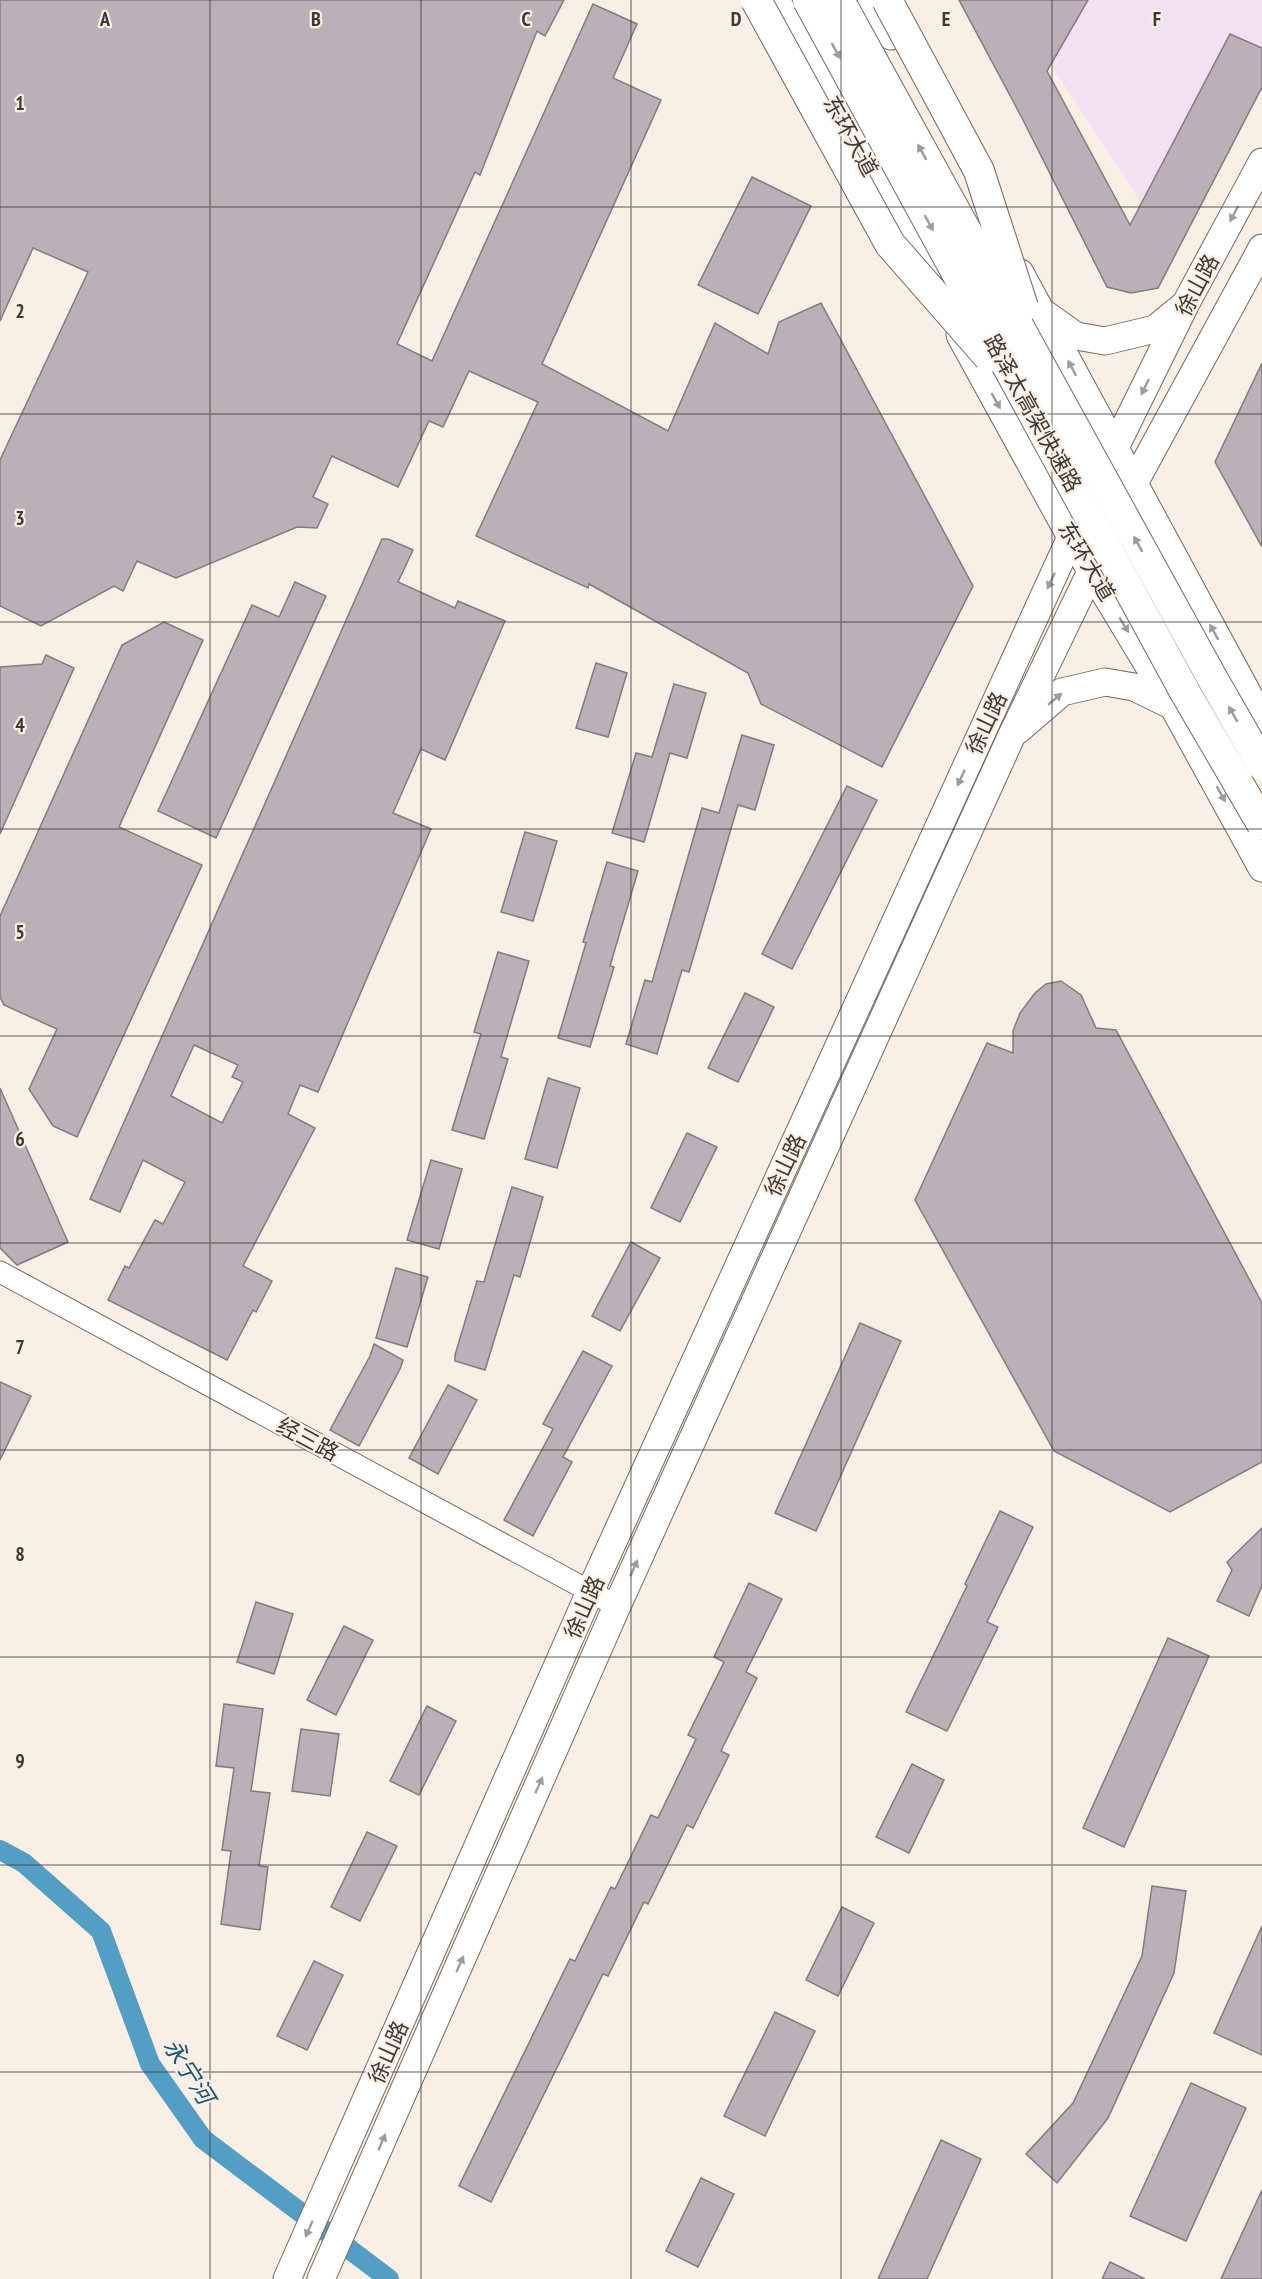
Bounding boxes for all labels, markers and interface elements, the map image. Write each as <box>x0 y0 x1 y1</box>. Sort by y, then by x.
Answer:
text: A <box>99 6 111 32</box>
text: B <box>311 6 321 32</box>
text: C <box>521 6 531 32</box>
text: D <box>731 6 742 32</box>
text: E <box>942 6 950 32</box>
text: F <box>1153 6 1161 32</box>
one-way arrow <box>831 43 841 60</box>
text: 1 <box>15 90 25 116</box>
street label: 东环大道 <box>817 91 885 181</box>
one-way arrow <box>917 143 927 160</box>
one-way arrow <box>1229 206 1239 223</box>
one-way arrow <box>924 214 934 231</box>
street label: 徐山路 <box>1169 249 1225 321</box>
text: 2 <box>15 298 25 324</box>
street label: 路泽太高架快速路 <box>978 329 1088 497</box>
one-way arrow <box>1067 359 1077 376</box>
one-way arrow <box>1141 379 1150 396</box>
one-way arrow <box>991 393 1001 410</box>
text: 3 <box>15 505 25 531</box>
street label: 东环大道 <box>1052 516 1122 606</box>
one-way arrow <box>1133 535 1143 552</box>
one-way arrow <box>1046 573 1055 590</box>
one-way arrow <box>1119 617 1130 633</box>
one-way arrow <box>1209 623 1219 640</box>
street label: 徐山路 <box>959 687 1013 759</box>
one-way arrow <box>1047 692 1063 705</box>
one-way arrow <box>1228 705 1238 722</box>
text: 4 <box>15 712 25 738</box>
one-way arrow <box>956 769 965 787</box>
one-way arrow <box>1216 786 1226 803</box>
text: 5 <box>15 919 25 945</box>
text: 6 <box>15 1126 25 1152</box>
street label: 徐山路 <box>758 1129 812 1201</box>
text: 7 <box>15 1334 25 1360</box>
street label: 经三路 <box>272 1411 344 1467</box>
text: 8 <box>15 1541 25 1567</box>
one-way arrow <box>630 1560 639 1577</box>
street label: 徐山路 <box>558 1571 610 1643</box>
text: 9 <box>15 1748 25 1774</box>
one-way arrow <box>534 1776 544 1794</box>
one-way arrow <box>455 1954 465 1972</box>
street label: 徐山路 <box>362 2016 414 2088</box>
water label: 永宁河 <box>157 2032 223 2113</box>
one-way arrow <box>377 2133 387 2151</box>
one-way arrow <box>305 2221 314 2238</box>

